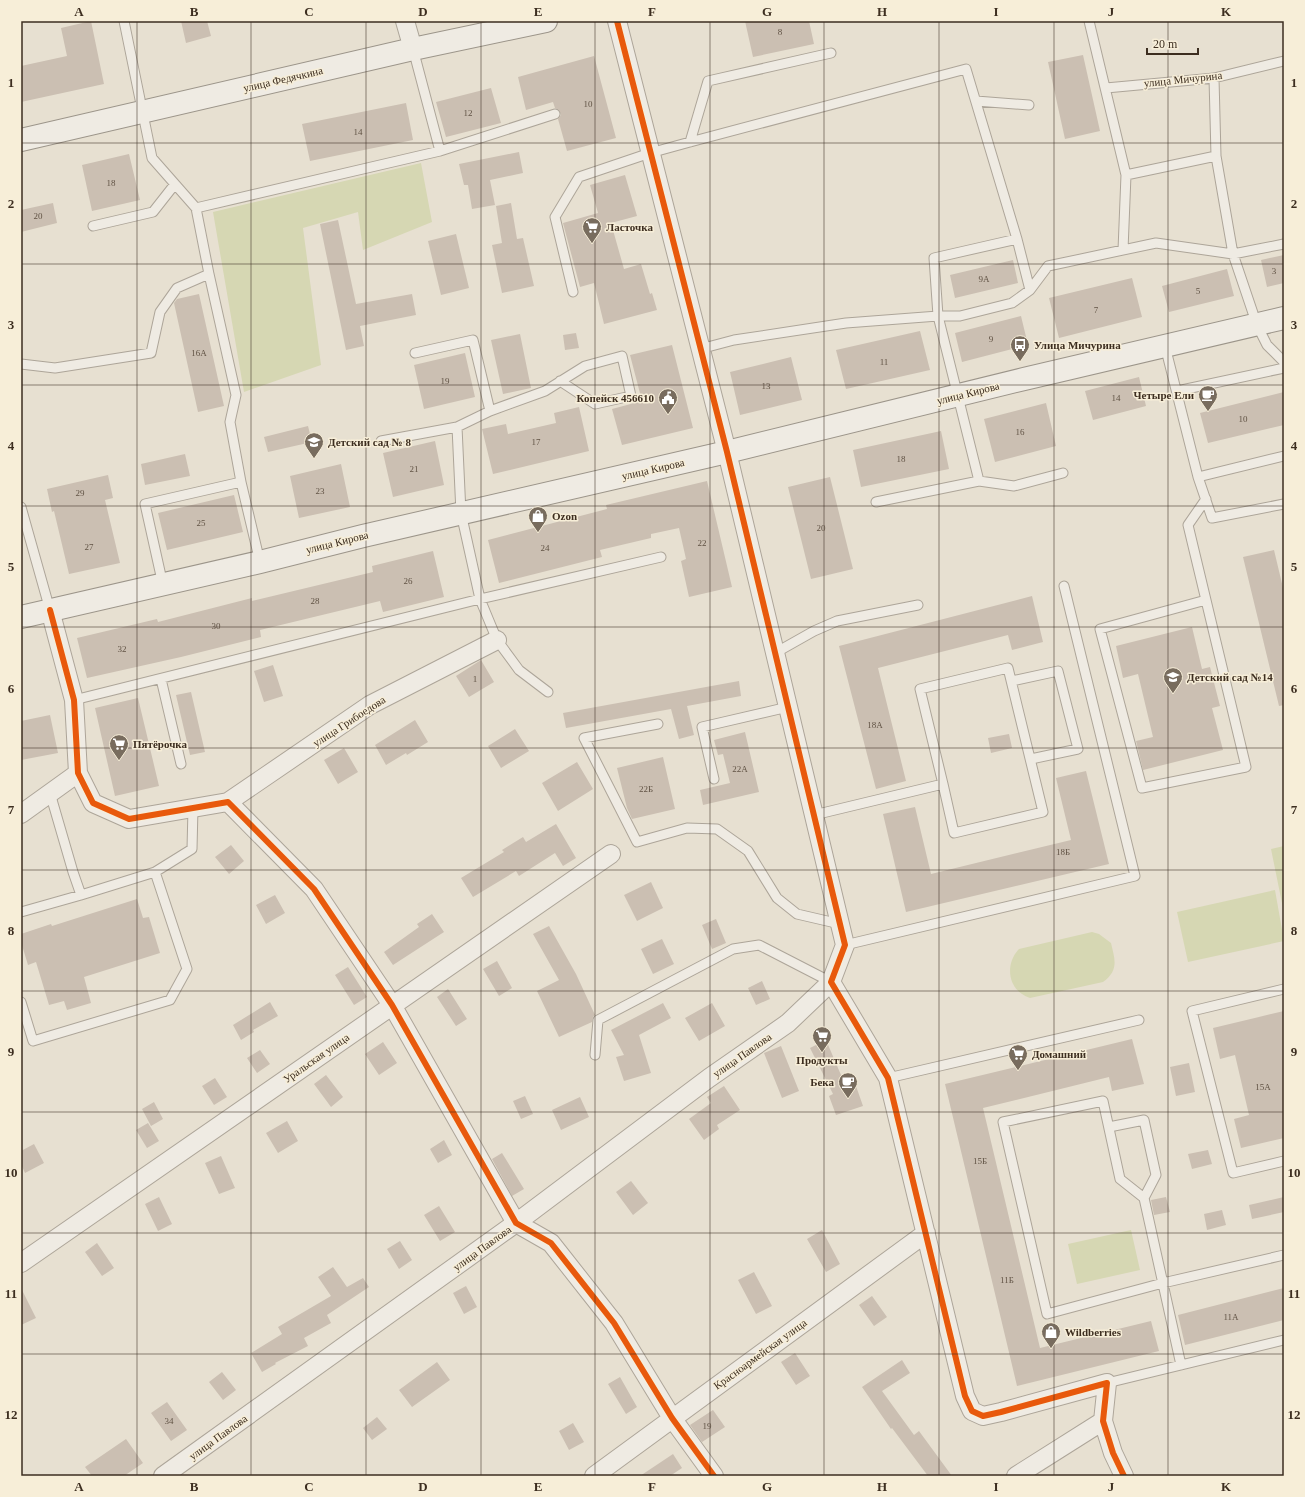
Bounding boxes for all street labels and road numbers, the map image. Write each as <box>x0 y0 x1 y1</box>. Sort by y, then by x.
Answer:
street label: улица Федячкина <box>242 64 324 94</box>
street label: улица Мичурина <box>1143 69 1223 89</box>
street label: улица Кирова <box>935 379 1001 407</box>
street label: улица Кирова <box>620 456 686 482</box>
street label: улица Кирова <box>304 528 370 556</box>
street label: улица Грибоедова <box>311 693 388 749</box>
street label: улица Павлова <box>710 1030 774 1080</box>
street label: Уральская улица <box>281 1031 351 1085</box>
street label: улица Павлова <box>451 1223 513 1273</box>
street label: Красноармейская улица <box>711 1316 809 1392</box>
street label: улица Павлова <box>187 1412 249 1462</box>

